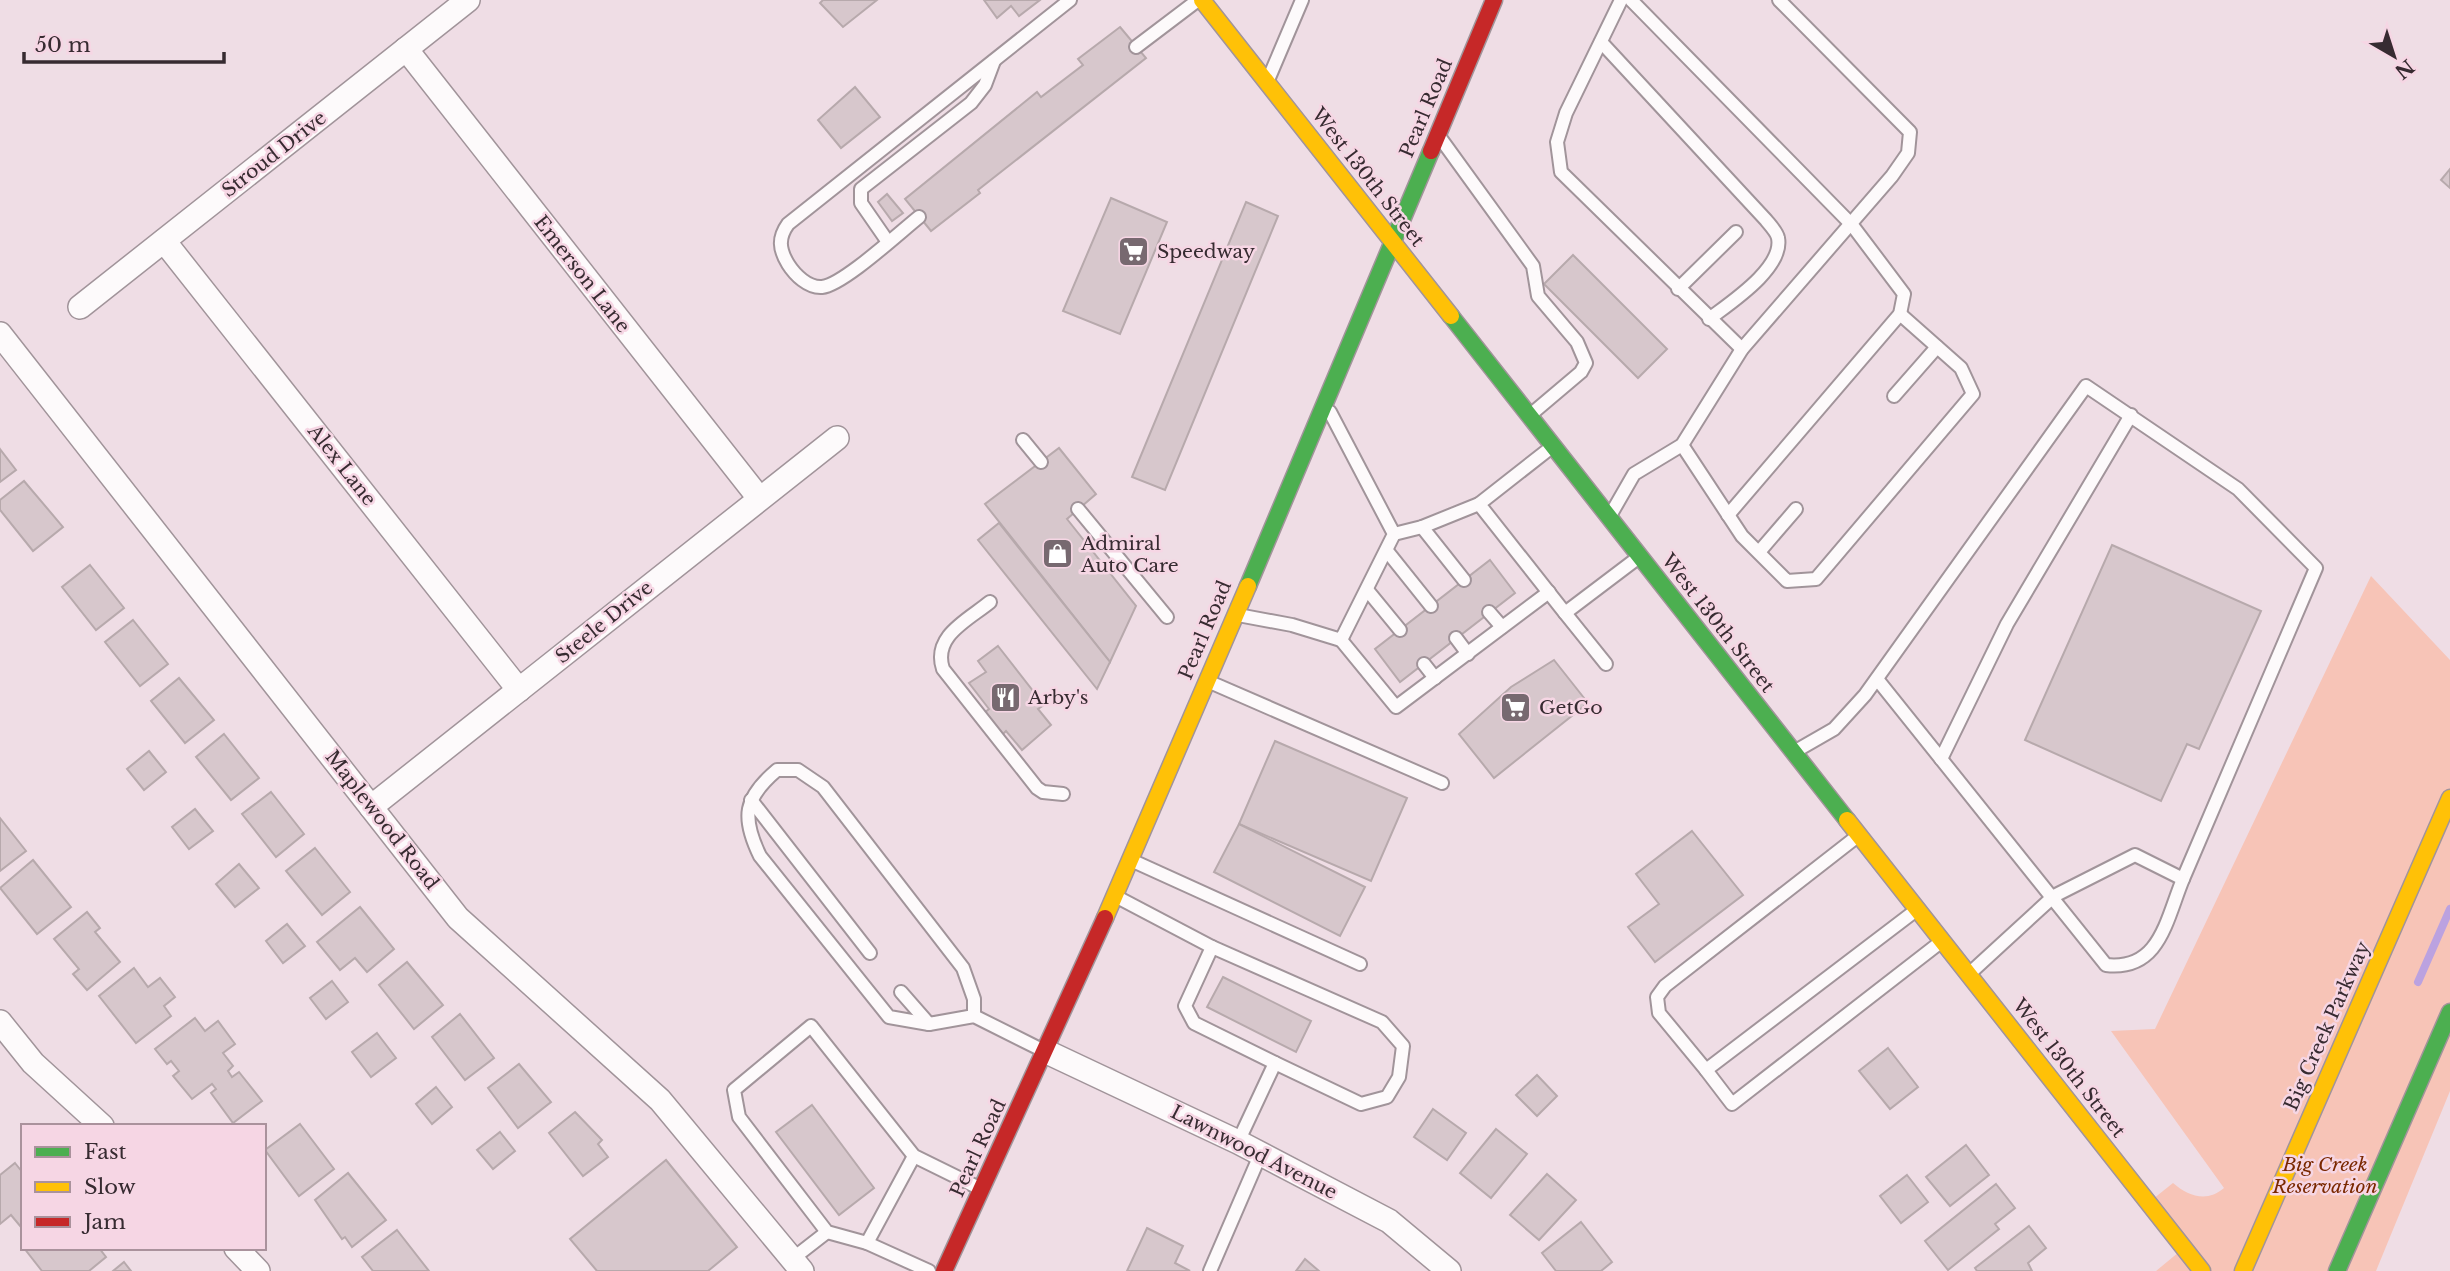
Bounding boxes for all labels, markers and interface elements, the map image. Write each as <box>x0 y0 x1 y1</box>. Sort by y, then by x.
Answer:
scale bar <box>24 21 224 65</box>
north arrow <box>2359 21 2429 91</box>
text: 50 m <box>35 32 91 58</box>
text: N <box>2390 54 2419 83</box>
street label: Pearl Road <box>1395 55 1457 161</box>
street label: West 130th Street <box>1306 102 1430 252</box>
street label: Stroud Drive <box>217 106 331 202</box>
street label: Emerson Lane <box>529 211 635 337</box>
supermarket icon: Speedway <box>1117 234 1151 268</box>
place label: Speedway <box>1157 240 1255 263</box>
street label: Alex Lane <box>303 419 381 510</box>
place label: Admiral Auto Care <box>1080 532 1179 577</box>
shop icon: Admiral Auto Care <box>1041 537 1075 571</box>
street label: West 130th Street <box>1656 548 1780 698</box>
street label: Steele Drive <box>551 576 657 668</box>
street label: Pearl Road <box>1174 577 1236 683</box>
restaurant icon: Arby's <box>988 680 1022 714</box>
place label: Arby's <box>1027 686 1088 709</box>
supermarket icon: GetGo <box>1499 690 1533 724</box>
place label: GetGo <box>1539 696 1603 719</box>
street label: Maplewood Road <box>320 746 444 894</box>
street label: Big Creek Parkway <box>2279 938 2375 1114</box>
street label: West 130th Street <box>2007 993 2131 1143</box>
street label: Pearl Road <box>945 1095 1011 1201</box>
street label: Lawnwood Avenue <box>1167 1100 1341 1204</box>
legend <box>21 1124 266 1250</box>
text: Fast <box>84 1139 126 1165</box>
park label: Big Creek Reservation <box>2272 1153 2378 1198</box>
text: Slow <box>84 1174 136 1200</box>
text: Jam <box>81 1209 126 1235</box>

